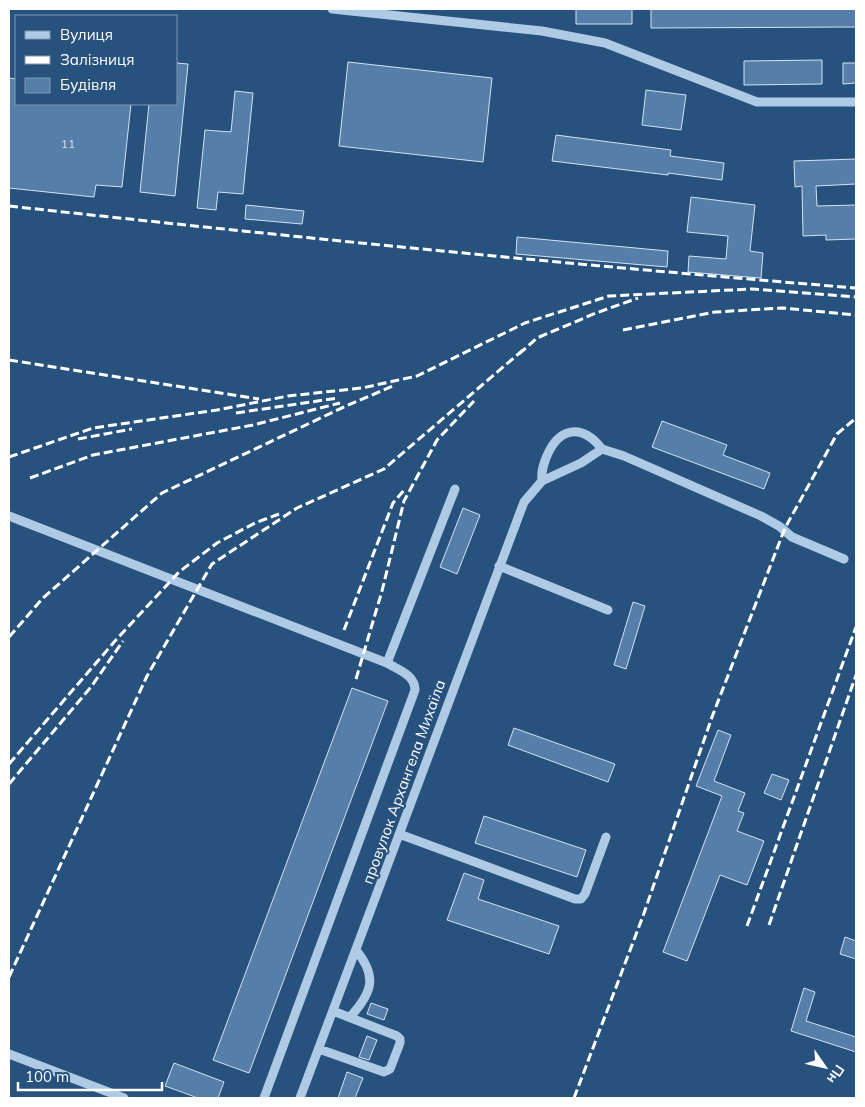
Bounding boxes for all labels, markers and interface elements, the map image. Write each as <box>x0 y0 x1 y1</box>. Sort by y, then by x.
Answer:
legend <box>15 15 178 105</box>
text: Вулиця <box>60 25 113 44</box>
text: Залізниця <box>60 50 134 69</box>
text: Будівля <box>60 75 116 94</box>
house number: 11 <box>61 136 75 151</box>
street label: провулок Архангела Михаїла <box>358 677 449 887</box>
north arrow <box>800 1042 850 1092</box>
scale bar <box>18 1060 161 1092</box>
text: Пн <box>823 1061 849 1087</box>
text: 100 m <box>25 1067 69 1086</box>

